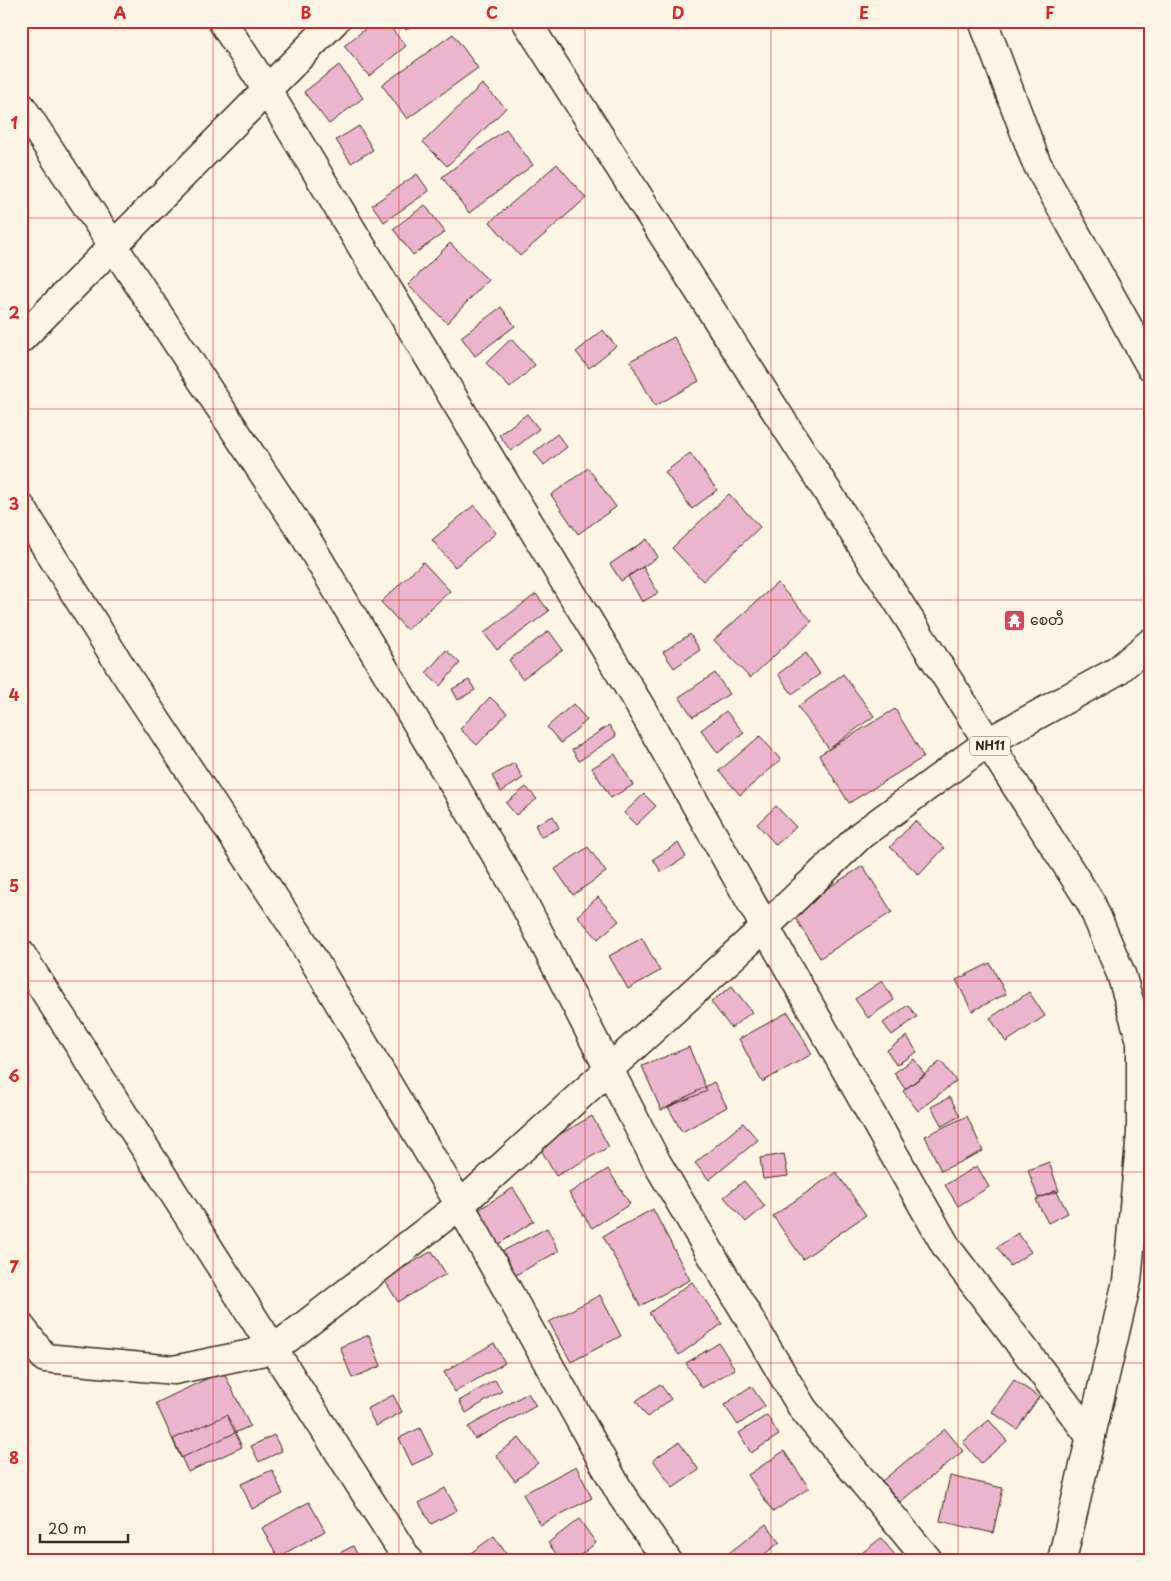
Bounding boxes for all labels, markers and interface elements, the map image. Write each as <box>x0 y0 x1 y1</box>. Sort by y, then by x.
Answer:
text: A <box>114 0 127 24</box>
text: B <box>301 0 312 24</box>
text: C <box>486 0 498 24</box>
text: D <box>672 0 684 24</box>
text: E <box>859 0 869 24</box>
text: F <box>1045 0 1055 24</box>
text: 1 <box>10 110 18 134</box>
text: 2 <box>8 300 20 324</box>
text: 3 <box>9 491 19 515</box>
temple icon: စေတီ <box>1002 608 1026 632</box>
place label: စေတီ <box>1030 609 1064 630</box>
text: 4 <box>9 682 20 706</box>
road number: NH11 <box>970 736 1010 756</box>
text: 5 <box>9 873 19 897</box>
text: 6 <box>8 1063 20 1087</box>
text: 7 <box>9 1254 19 1278</box>
text: 8 <box>9 1445 19 1469</box>
scale bar <box>40 1511 128 1543</box>
text: 20 m <box>48 1516 87 1539</box>

